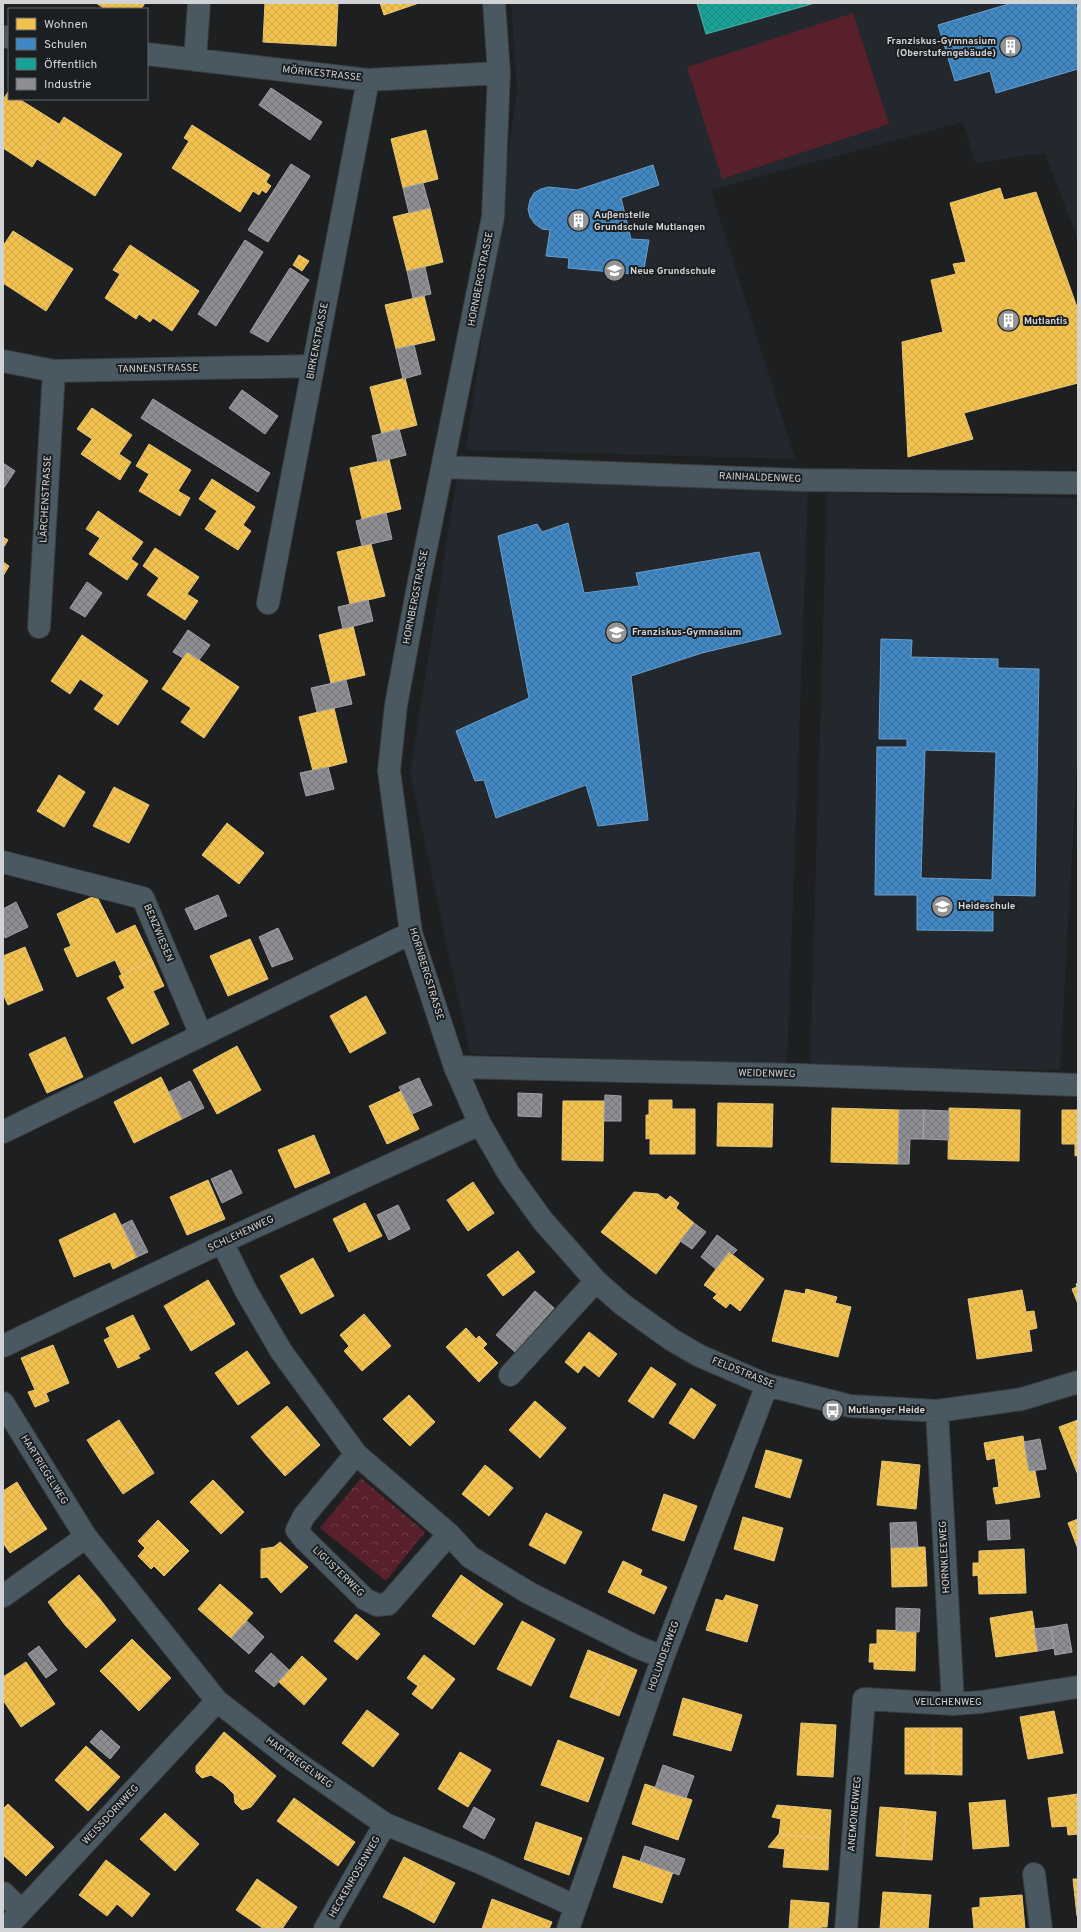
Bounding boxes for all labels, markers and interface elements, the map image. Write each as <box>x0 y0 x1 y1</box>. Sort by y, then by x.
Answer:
legend <box>8 8 148 100</box>
text: Wohnen <box>44 17 88 33</box>
building icon: Franziskus-Gymnasium (Oberstufengebäude) <box>998 34 1024 60</box>
place label: Franziskus-Gymnasium (Oberstufengebäude) <box>887 35 996 60</box>
text: Schulen <box>44 37 87 53</box>
text: Öffentlich <box>44 57 97 73</box>
street label: MÖRIKESTRASSE <box>282 63 362 85</box>
text: Industrie <box>44 77 92 93</box>
building icon: Außenstelle Grundschule Mutlangen <box>566 208 592 234</box>
place label: Außenstelle Grundschule Mutlangen <box>594 209 705 234</box>
street label: HORNBERGSTRASSE <box>465 231 497 327</box>
school or university icon: Neue Grundschule <box>601 258 627 284</box>
place label: Neue Grundschule <box>630 265 716 278</box>
street label: BIRKENSTRASSE <box>304 301 332 381</box>
building icon: Mutlantis <box>996 308 1022 334</box>
place label: Mutlantis <box>1024 315 1068 328</box>
street label: TANNENSTRASSE <box>117 362 199 376</box>
street label: LÄRCHENSTRASSE <box>37 455 55 543</box>
street label: RAINHALDENWEG <box>719 470 801 486</box>
street label: HORNBERGSTRASSE <box>400 549 432 645</box>
school or university icon: Franziskus-Gymnasium <box>604 619 630 645</box>
place label: Franziskus-Gymnasium <box>632 626 742 639</box>
school or university icon: Heideschule <box>929 893 955 919</box>
place label: Heideschule <box>958 900 1016 913</box>
street label: BENZWIESEN <box>140 902 176 964</box>
street label: HORNBERGSTRASSE <box>406 926 446 1022</box>
street label: WEIDENWEG <box>738 1067 796 1081</box>
street label: SCHLEHENWEG <box>206 1213 276 1255</box>
street label: FELDSTRASSE <box>710 1355 776 1391</box>
bus stop icon: Mutlanger Heide <box>820 1397 846 1423</box>
place label: Mutlanger Heide <box>848 1404 926 1417</box>
street label: HARTRIEGELWEG <box>17 1433 71 1507</box>
street label: HORNKLEEWEG <box>937 1520 953 1594</box>
street label: LIGUSTERWEG <box>309 1544 367 1600</box>
street label: HOLUNDERWEG <box>645 1619 683 1693</box>
street label: VEILCHENWEG <box>914 1696 982 1709</box>
street label: HARTRIEGELWEG <box>263 1734 335 1792</box>
street label: ANEMONENWEG <box>845 1776 865 1852</box>
street label: WEISSDORNWEG <box>80 1782 142 1848</box>
street label: HECKENROSENWEG <box>326 1834 384 1920</box>

